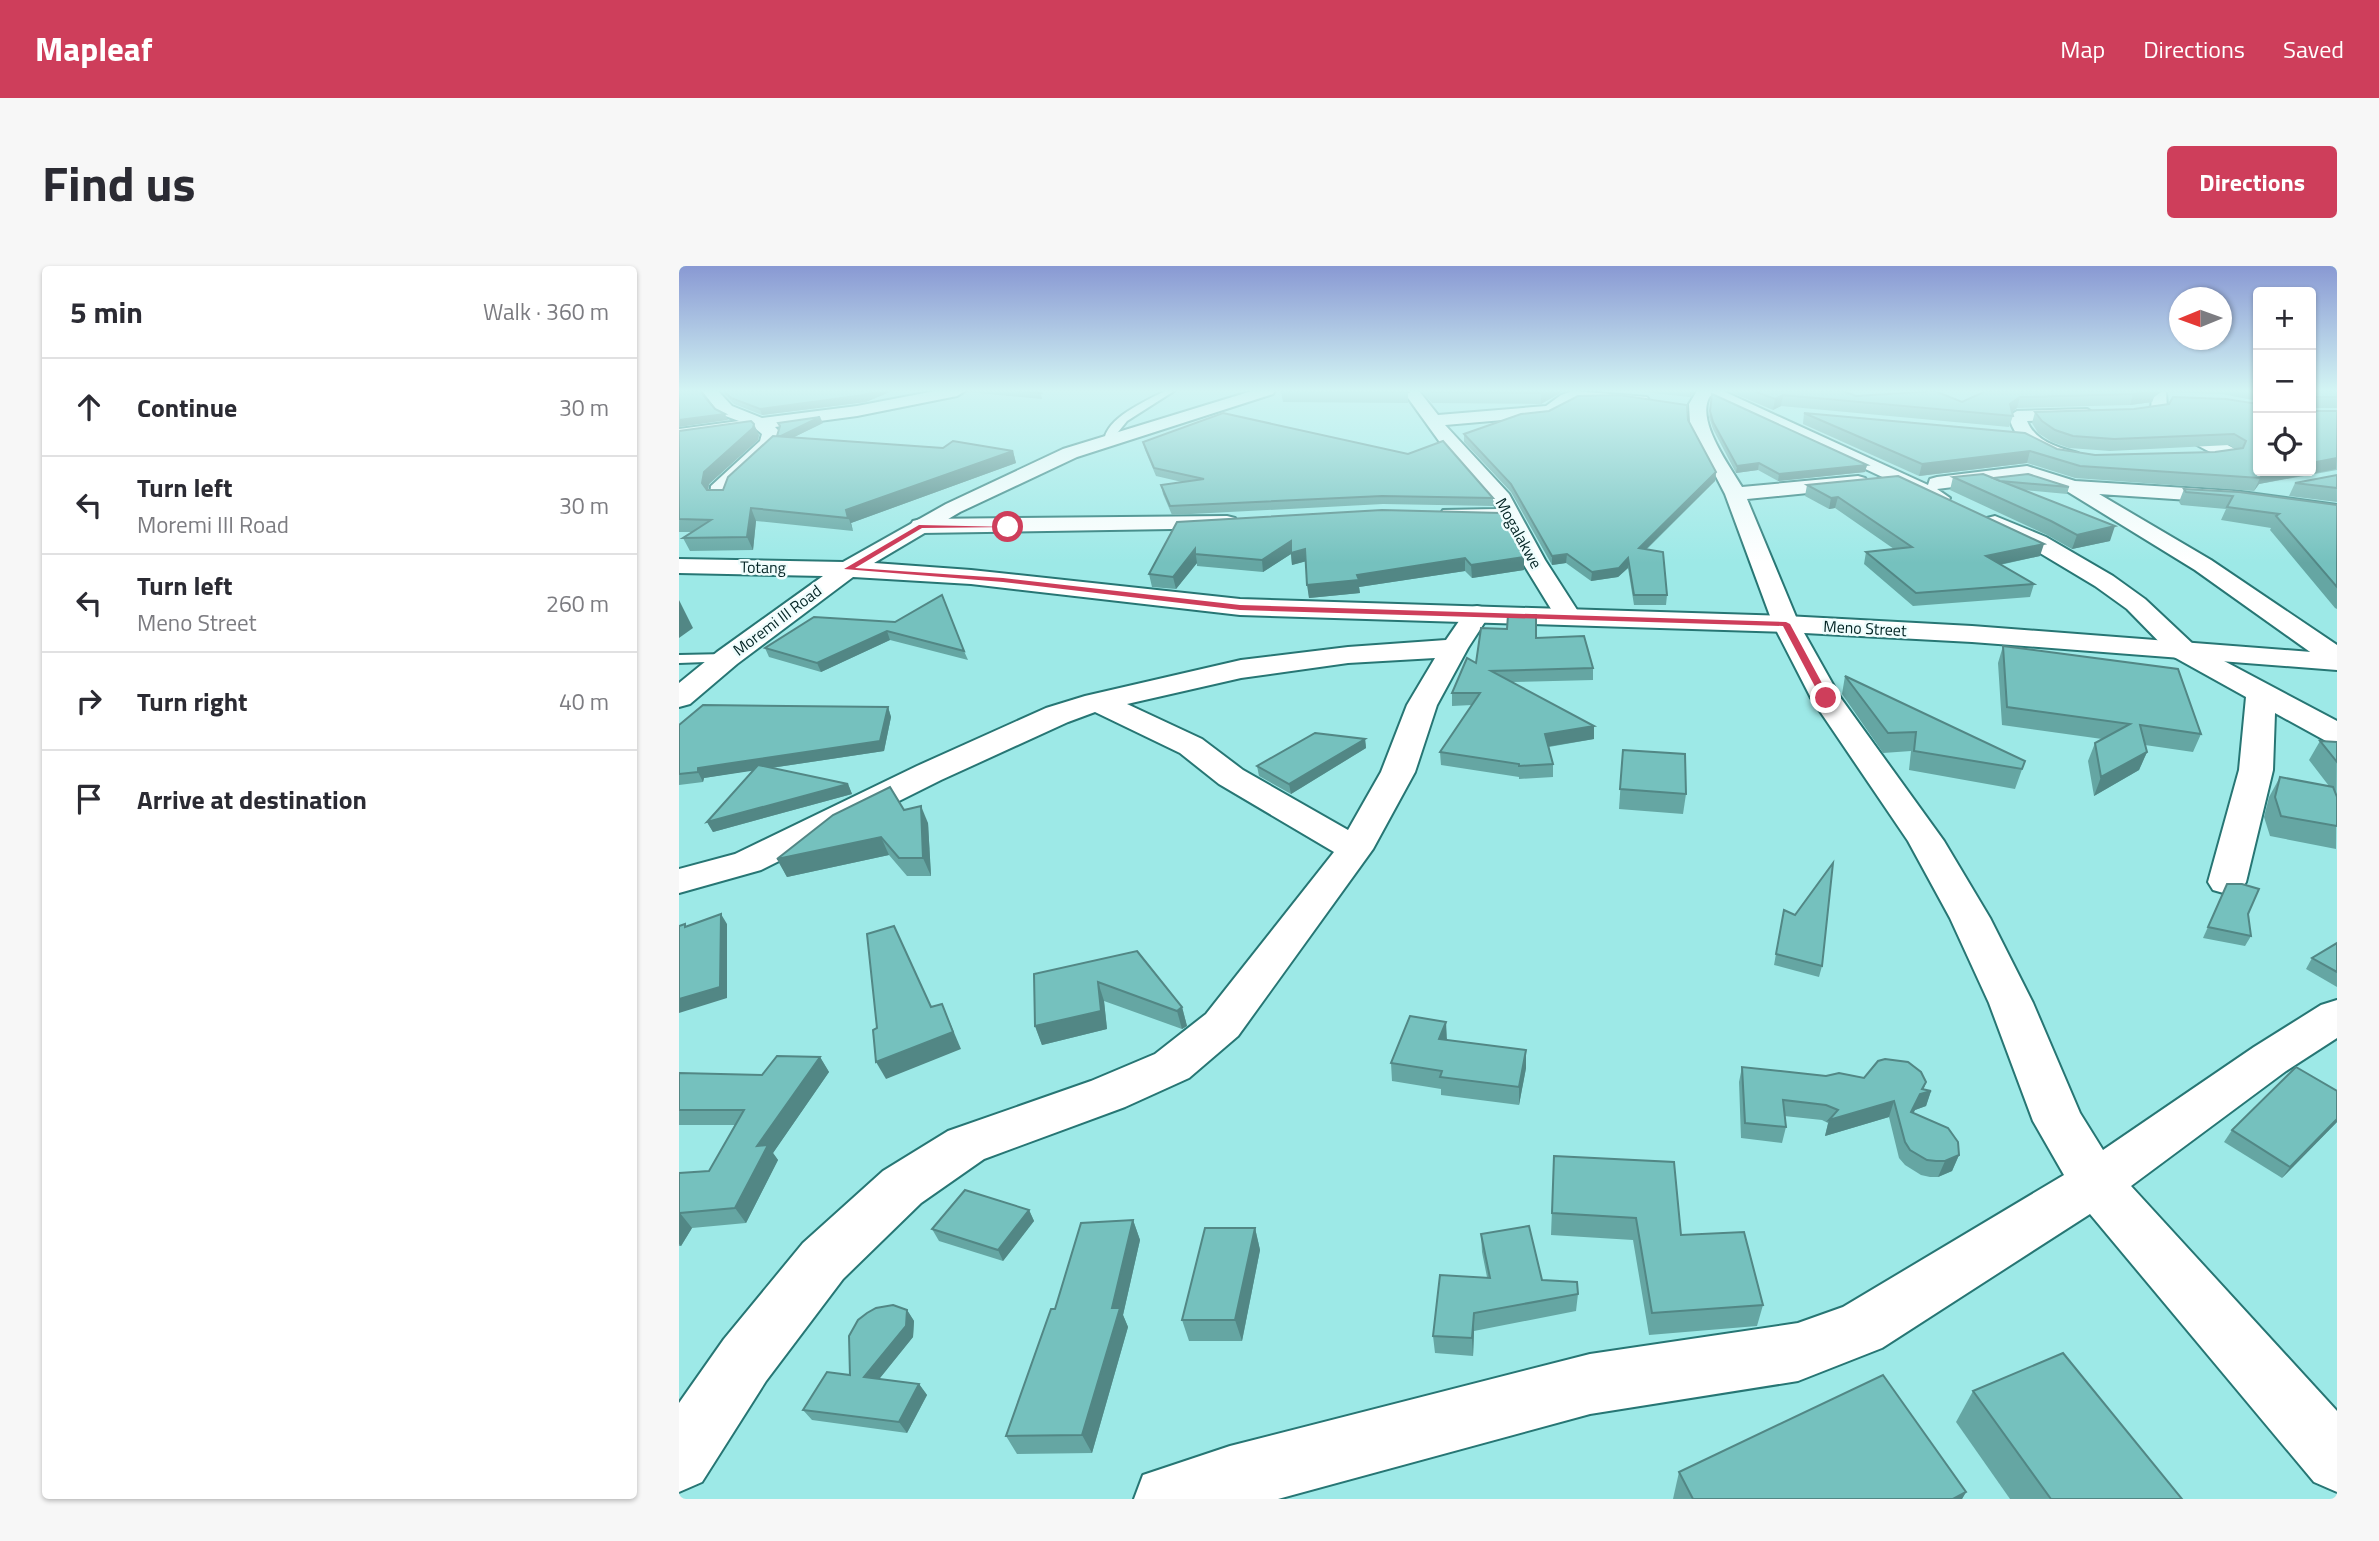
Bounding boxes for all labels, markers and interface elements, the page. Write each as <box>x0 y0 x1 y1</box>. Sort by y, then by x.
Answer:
text: Mapleaf <box>35 24 153 74</box>
text: Map <box>2060 31 2105 67</box>
text: Directions <box>2143 31 2245 67</box>
text: Saved <box>2283 31 2344 67</box>
text: Find us <box>42 145 196 220</box>
button: Directions <box>2167 146 2337 218</box>
north arrow <box>2169 287 2232 350</box>
map controls <box>2253 287 2316 476</box>
button: + <box>2253 287 2316 350</box>
text: 5 min <box>70 289 143 335</box>
text: Walk · 360 m <box>483 294 609 329</box>
button: − <box>2253 350 2316 413</box>
icon: ahead <box>70 388 108 426</box>
text: Continue <box>137 388 237 427</box>
text: 30 m <box>559 390 609 425</box>
button: locate <box>2253 413 2316 476</box>
text: Turn left <box>137 468 232 507</box>
icon: left <box>70 486 108 524</box>
text: 30 m <box>559 488 609 523</box>
street label: Mogalakwe <box>1490 493 1548 573</box>
text: Moremi III Road <box>137 507 289 542</box>
route start <box>992 511 1023 542</box>
street label: Totang <box>740 555 786 579</box>
text: Turn left <box>137 566 232 605</box>
street label: Moremi III Road <box>728 579 826 661</box>
icon: left <box>70 584 108 622</box>
text: 260 m <box>546 586 609 621</box>
text: Meno Street <box>137 605 257 640</box>
street label: Meno Street <box>1823 614 1908 642</box>
icon: right <box>70 682 108 720</box>
text: Turn right <box>137 682 248 721</box>
route end <box>1810 682 1841 713</box>
text: 40 m <box>559 684 609 719</box>
icon: arrive <box>70 780 108 818</box>
text: Arrive at destination <box>137 780 367 819</box>

